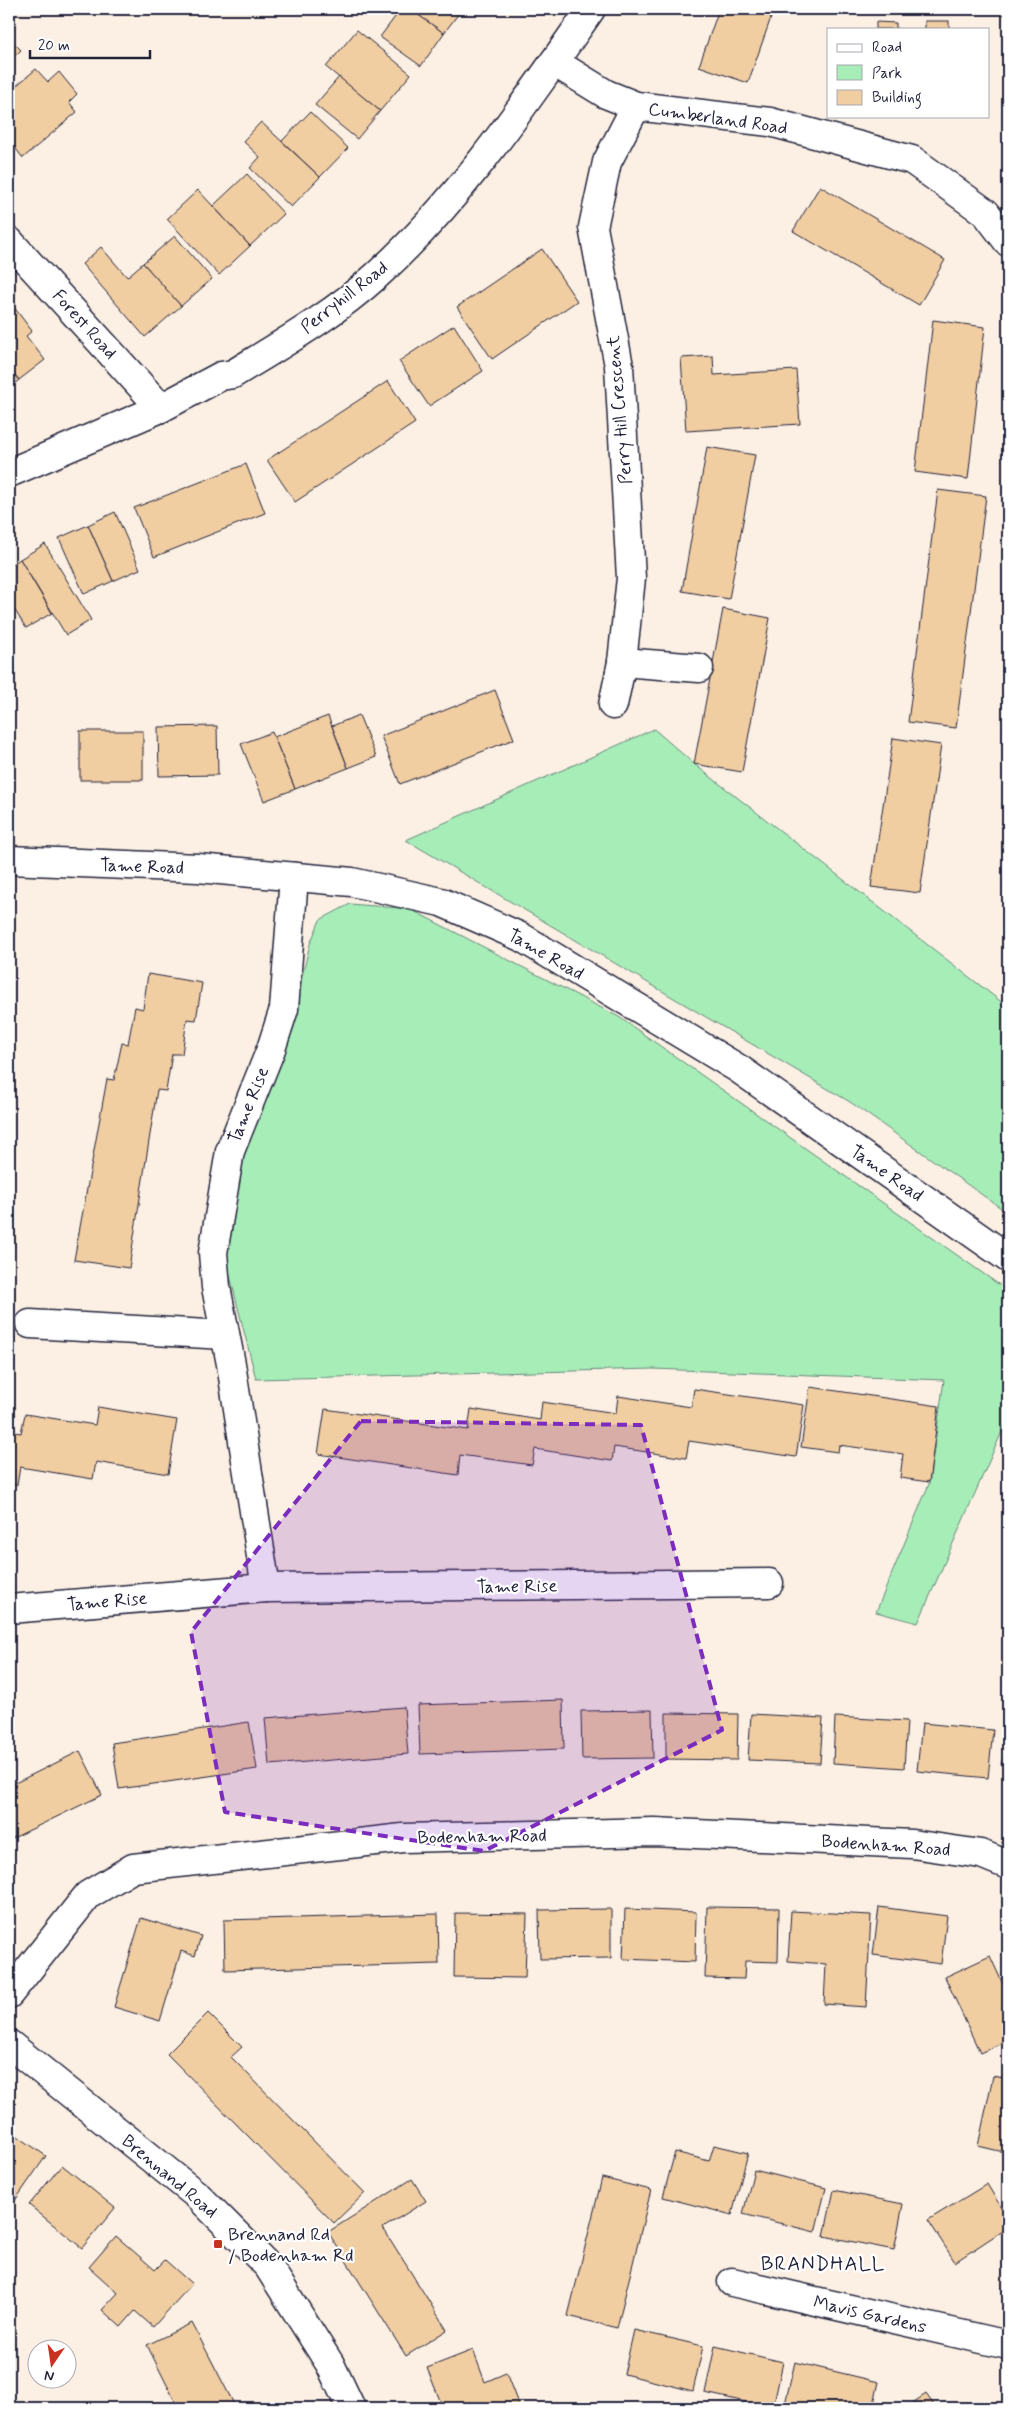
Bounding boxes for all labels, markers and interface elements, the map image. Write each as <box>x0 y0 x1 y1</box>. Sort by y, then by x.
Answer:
scale bar <box>30 28 150 60</box>
legend <box>827 28 990 118</box>
text: 20 m <box>38 36 70 56</box>
text: Road <box>872 38 902 58</box>
text: Park <box>872 64 902 84</box>
text: Building <box>872 88 922 109</box>
street label: Cumberland Road <box>647 97 789 141</box>
street label: Perryhill Road <box>296 256 393 339</box>
street label: Forest Road <box>47 285 122 365</box>
street label: Perry Hill Crescent <box>602 334 638 485</box>
street label: Tame Road <box>100 854 184 880</box>
street label: Tame Road <box>503 923 588 986</box>
street label: Tame Rise <box>223 1063 275 1147</box>
street label: Tame Road <box>845 1140 928 1208</box>
street label: Tame Rise <box>477 1574 558 1600</box>
street label: Tame Rise <box>66 1587 148 1617</box>
street label: Bodenham Road <box>417 1824 547 1850</box>
street label: Bodenham Road <box>821 1830 951 1862</box>
street label: Brennand Road <box>116 2130 222 2224</box>
place label: Brennand Rd / Bodenham Rd <box>228 2223 353 2268</box>
marker: Brennand Rd / Bodenham Rd <box>212 2238 224 2250</box>
district label: BRANDHALL <box>761 2251 885 2278</box>
street label: Mavis Gardens <box>811 2290 929 2340</box>
north arrow <box>28 2340 78 2390</box>
text: N <box>43 2366 56 2386</box>

